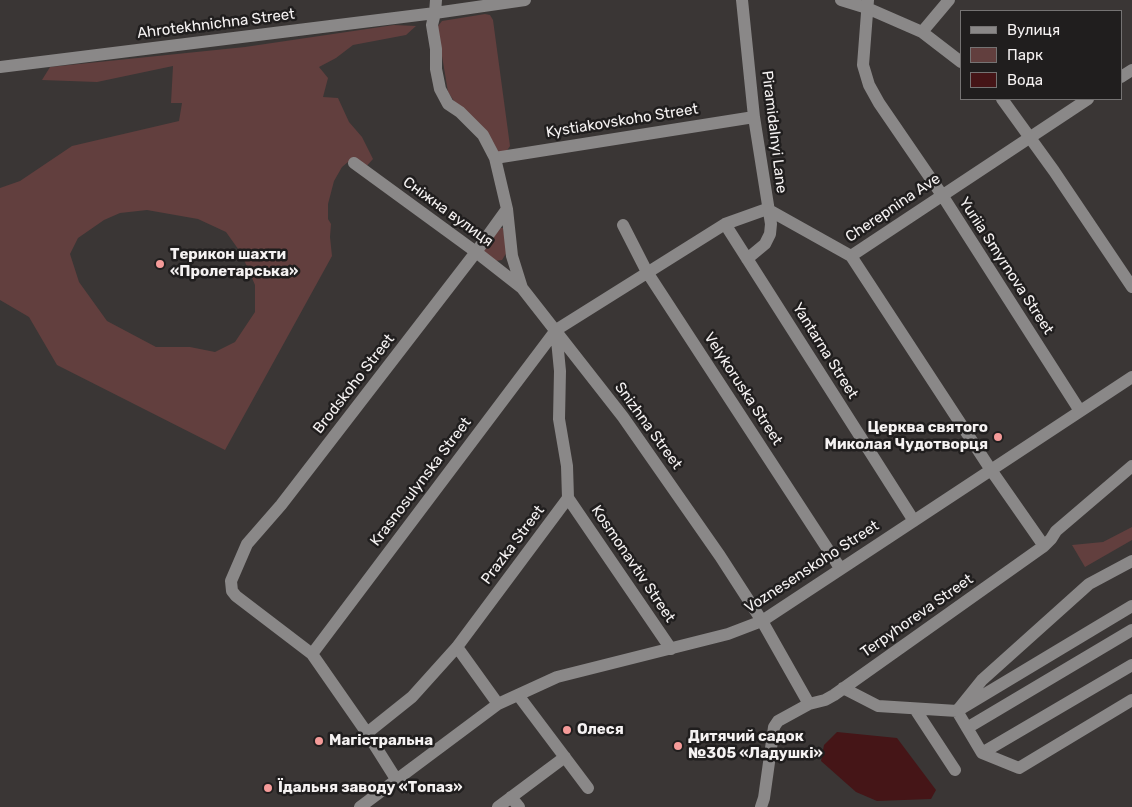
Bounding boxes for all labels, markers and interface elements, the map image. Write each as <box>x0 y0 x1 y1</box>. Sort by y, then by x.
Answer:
street label: Ahrotekhnichna Street <box>136 5 296 43</box>
legend <box>960 10 1122 100</box>
text: Вулиця <box>1007 21 1060 39</box>
text: Парк <box>1007 46 1043 64</box>
street label: Piramidalnyi Lane <box>758 70 790 194</box>
text: Вода <box>1007 71 1043 89</box>
street label: Kystiakovskoho Street <box>545 100 699 142</box>
street label: Cherepnina Ave <box>842 170 944 246</box>
street label: Сніжна вулиця <box>399 173 497 251</box>
street label: Yuriia Smyrnova Street <box>955 194 1057 338</box>
place label: Терикон шахти «Пролетарська» <box>170 246 298 281</box>
marker: Терикон шахти «Пролетарська» <box>154 258 166 270</box>
street label: Yantarna Street <box>788 300 862 402</box>
street label: Velykoruska Street <box>700 329 786 449</box>
street label: Brodskoho Street <box>309 331 399 437</box>
street label: Snizhna Street <box>610 379 686 473</box>
street label: Krasnosulynska Street <box>367 414 475 550</box>
place label: Церква святого Миколая Чудотворця <box>825 419 988 454</box>
marker: Церква святого Миколая Чудотворця <box>992 431 1004 443</box>
street label: Prazka Street <box>478 502 548 588</box>
street label: Kosmonavtiv Street <box>587 502 679 626</box>
street label: Voznesenskoho Street <box>742 517 882 617</box>
street label: Terpyhoreva Street <box>857 570 977 662</box>
place label: Олеся <box>577 721 624 739</box>
marker: Олеся <box>561 724 573 736</box>
place label: Дитячий садок №305 «Ладушкі» <box>688 728 823 763</box>
place label: Магістральна <box>329 732 433 750</box>
marker: Магістральна <box>313 735 325 747</box>
marker: Дитячий садок №305 «Ладушкі» <box>672 740 684 752</box>
place label: Їдальня заводу «Топаз» <box>278 779 462 797</box>
marker: Їдальня заводу «Топаз» <box>262 782 274 794</box>

